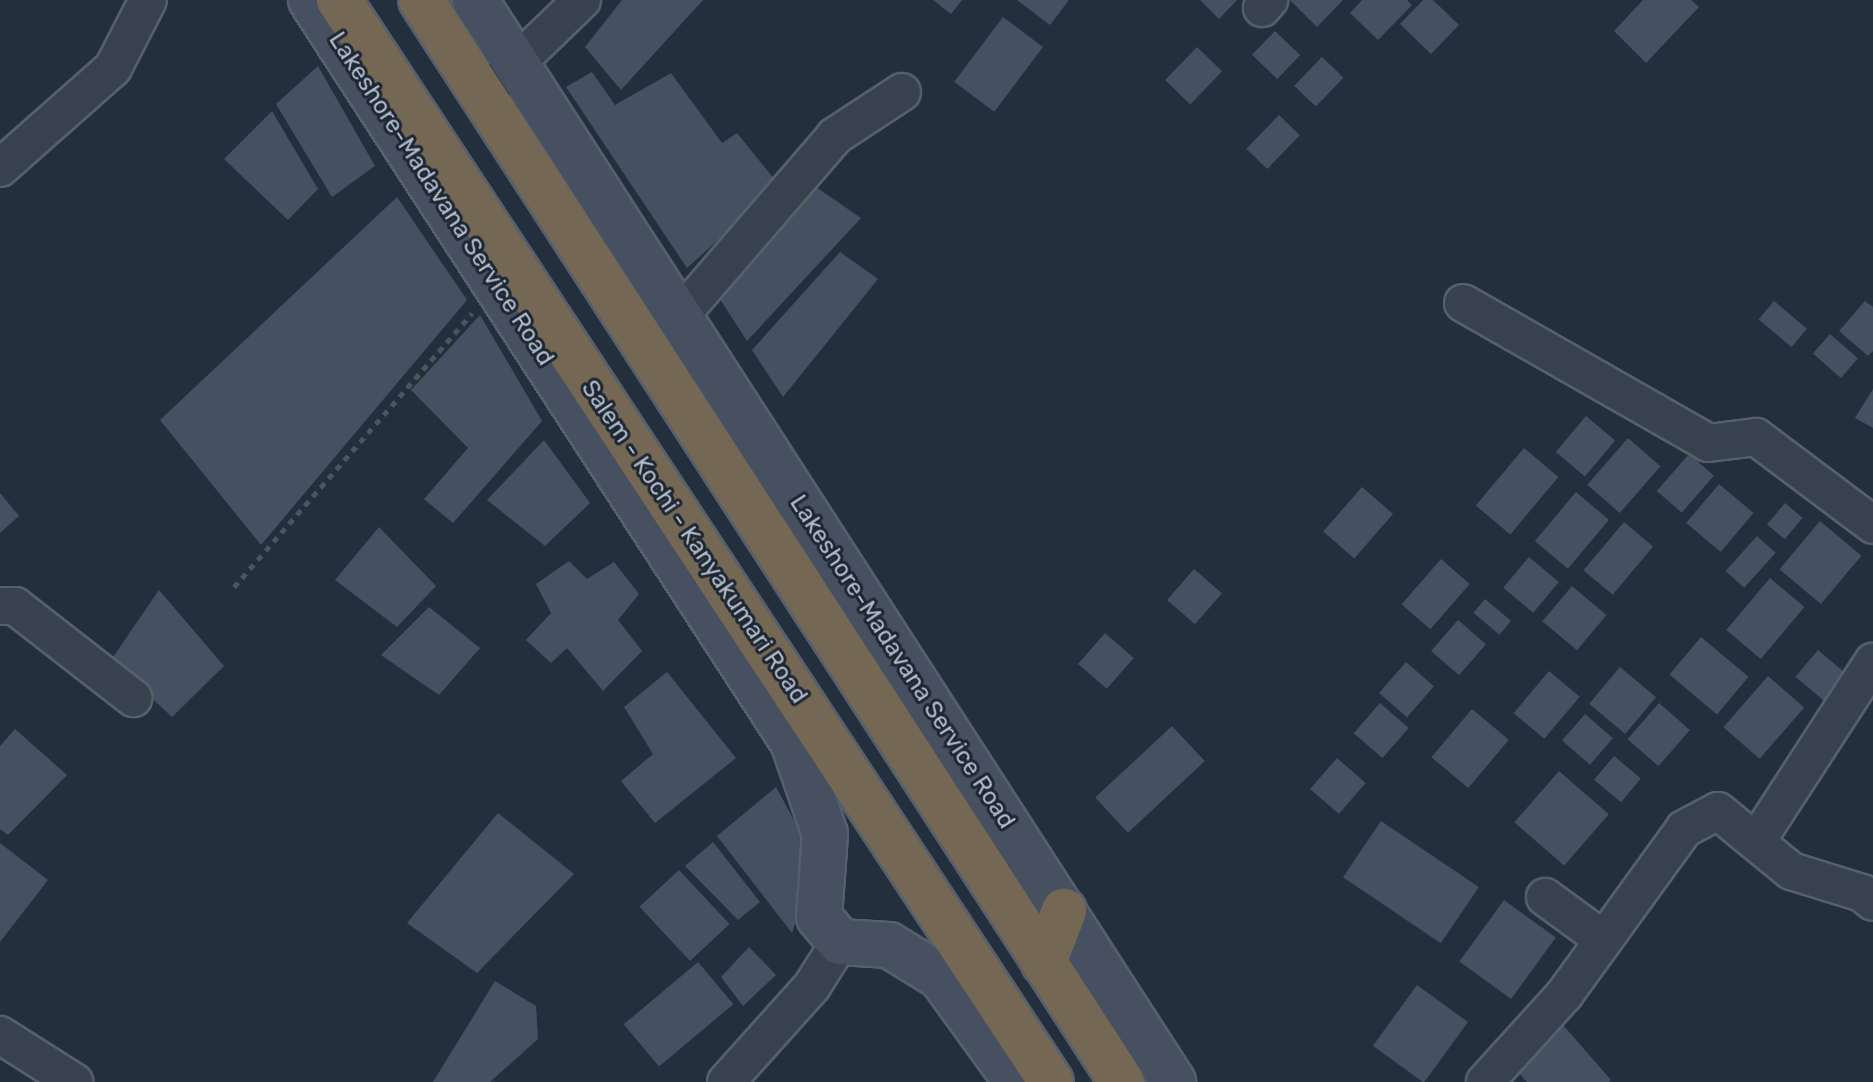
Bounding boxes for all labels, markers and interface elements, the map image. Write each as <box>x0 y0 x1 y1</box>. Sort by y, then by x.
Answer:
street label: Lakeshore-Madavana Service Road <box>322 27 560 371</box>
street label: Salem - Kochi - Kanyakumari Road <box>575 375 813 709</box>
street label: Lakeshore-Madavana Service Road <box>783 490 1021 834</box>

